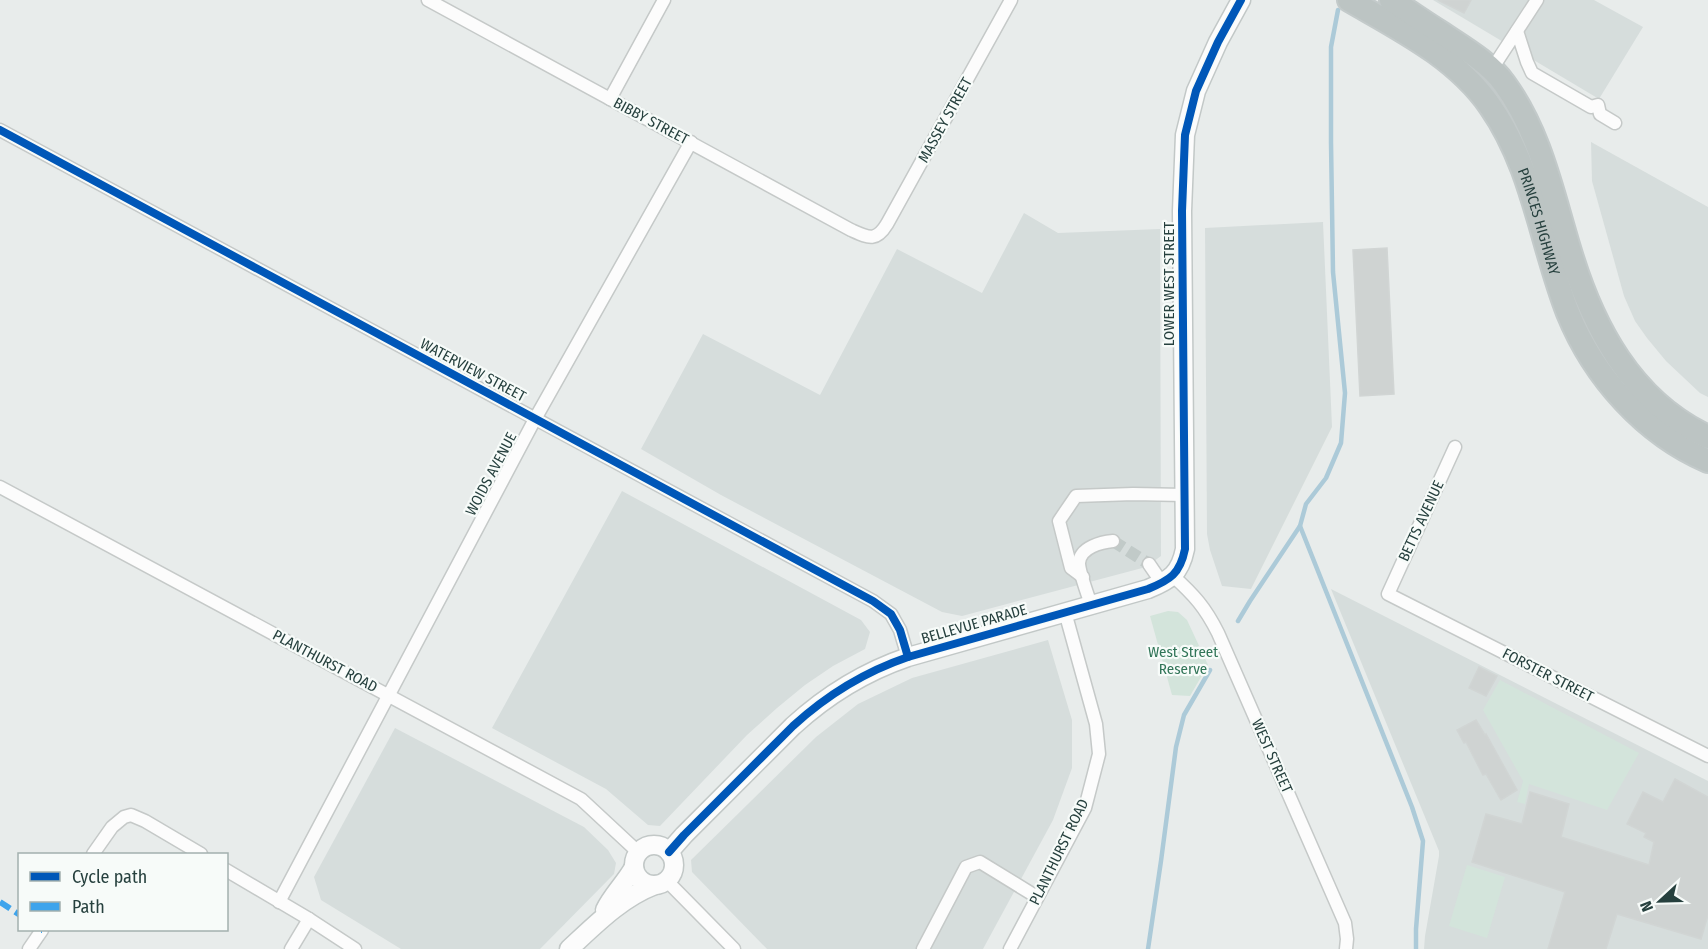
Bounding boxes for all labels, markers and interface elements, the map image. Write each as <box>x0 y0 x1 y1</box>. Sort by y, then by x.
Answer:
street label: MASSEY STREET <box>914 74 976 166</box>
street label: BIBBY STREET <box>610 94 692 148</box>
street label: PRINCES HIGHWAY <box>1514 165 1564 278</box>
street label: LOWER WEST STREET <box>1160 222 1178 346</box>
street label: WATERVIEW STREET <box>417 335 529 405</box>
street label: WOIDS AVENUE <box>462 429 520 519</box>
street label: BETTS AVENUE <box>1394 478 1448 564</box>
street label: BELLEVUE PARADE <box>919 600 1029 648</box>
street label: PLANTHURST ROAD <box>270 626 380 696</box>
park label: West Street Reserve <box>1148 643 1218 678</box>
street label: FORSTER STREET <box>1499 644 1597 706</box>
street label: WEST STREET <box>1248 716 1296 796</box>
street label: PLANTHURST ROAD <box>1026 796 1092 908</box>
legend <box>18 853 228 931</box>
text: Cycle path <box>72 866 147 888</box>
north arrow <box>1630 871 1690 931</box>
text: Path <box>72 896 105 918</box>
text: N <box>1636 898 1657 914</box>

